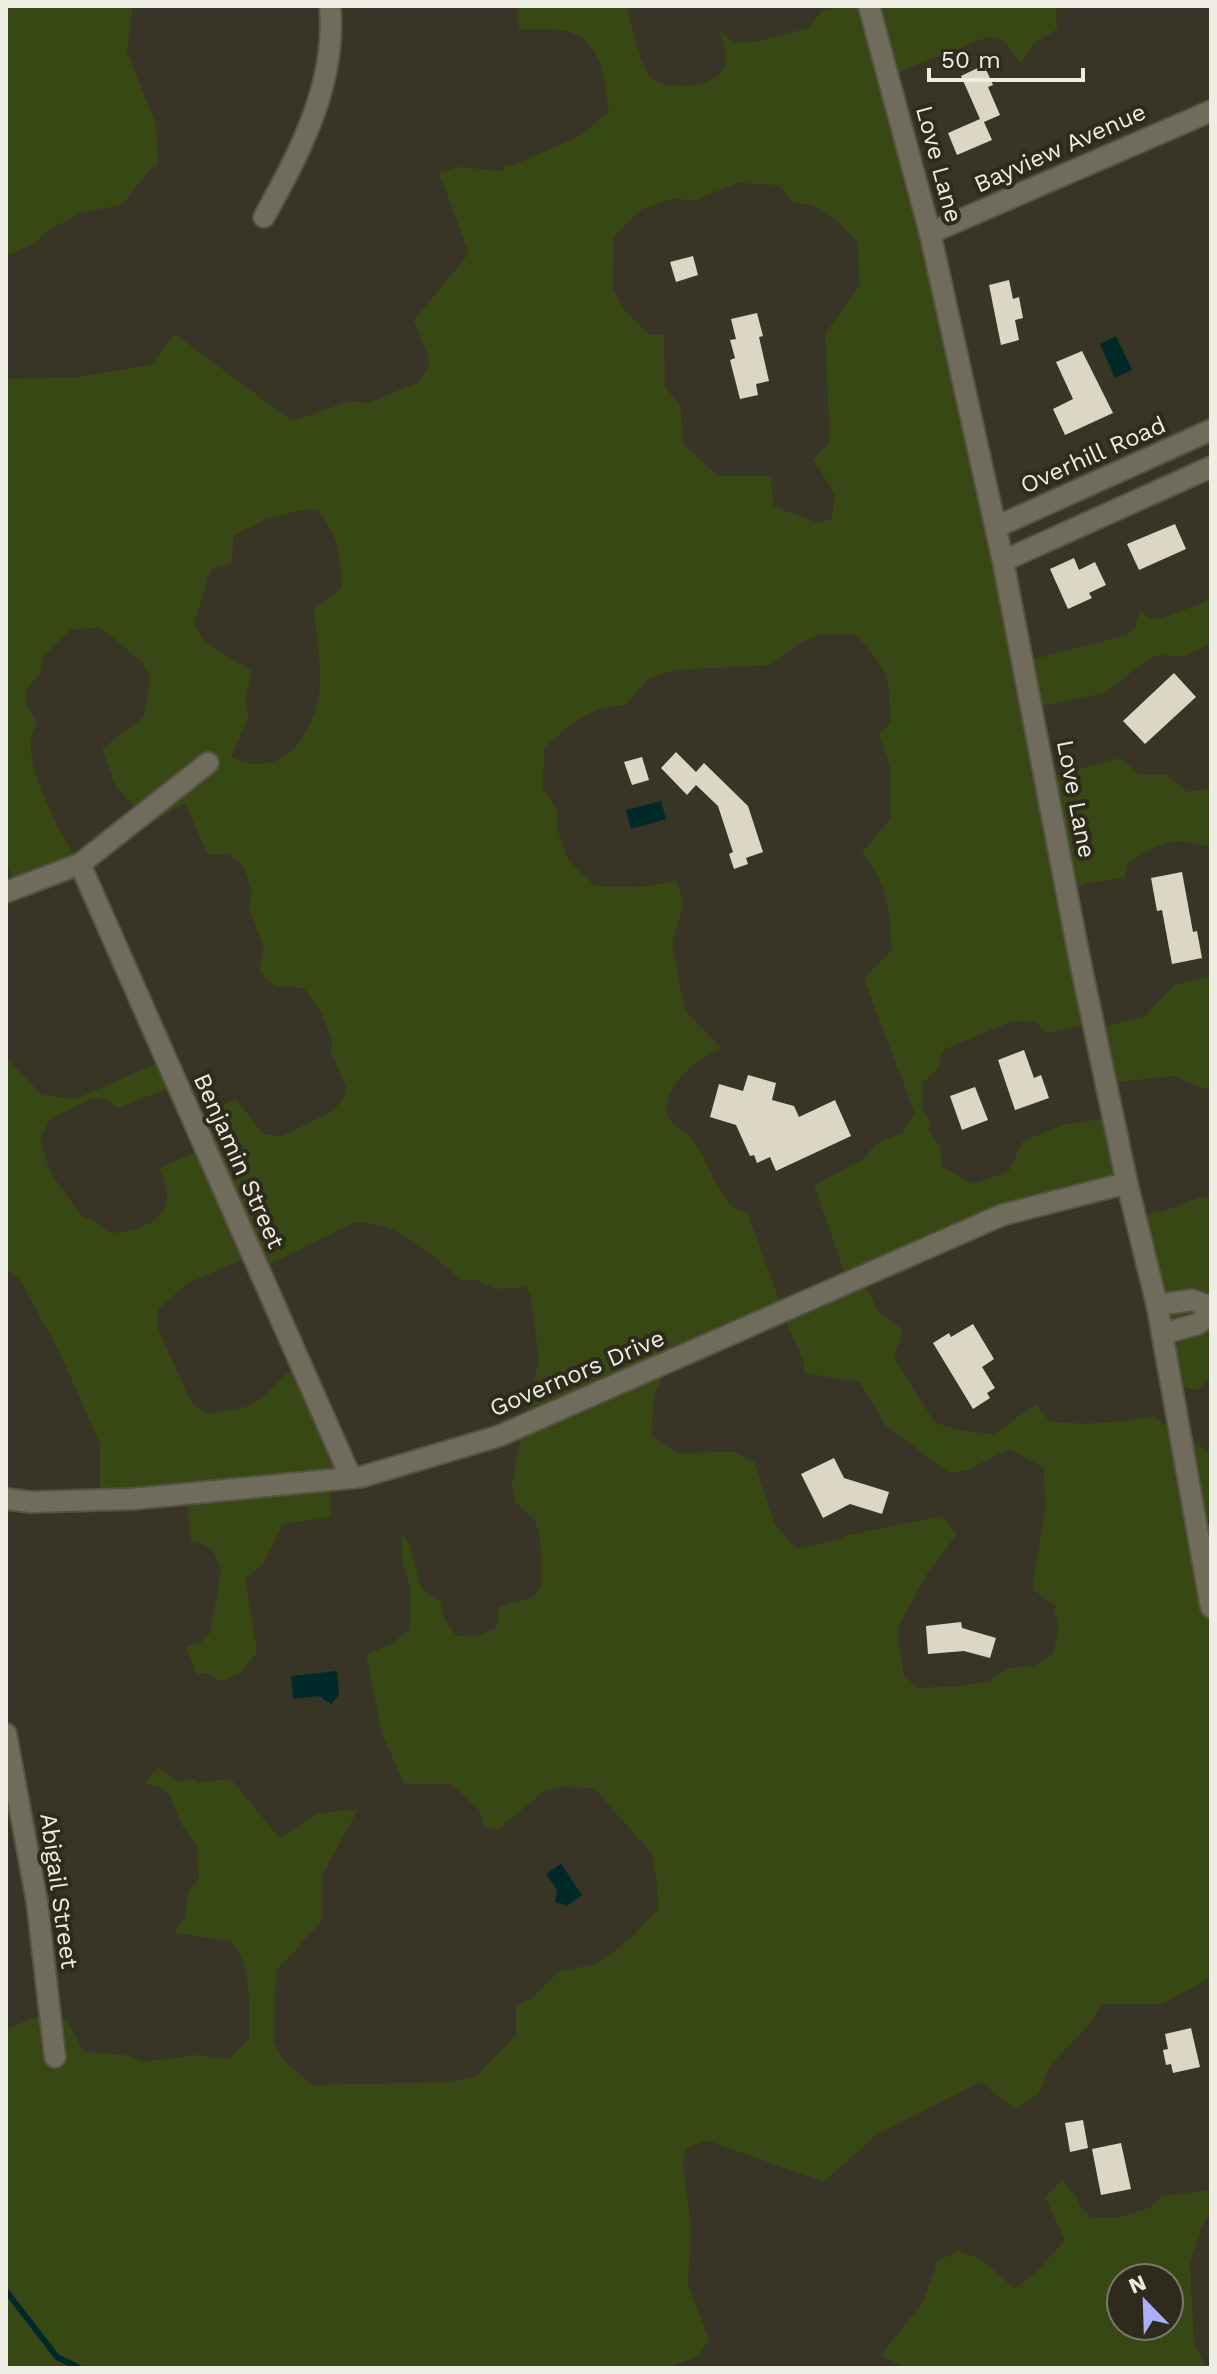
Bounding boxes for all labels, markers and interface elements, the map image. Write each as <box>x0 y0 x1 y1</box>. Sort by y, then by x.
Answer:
scale bar <box>929 32 1083 82</box>
text: 50 m <box>941 46 1001 74</box>
street label: Bayview Avenue <box>970 98 1150 198</box>
street label: Love Lane <box>910 103 968 225</box>
street label: Overhill Road <box>1016 410 1170 500</box>
street label: Love Lane <box>1051 738 1101 860</box>
street label: Benjamin Street <box>188 1069 290 1253</box>
street label: Governors Drive <box>485 1324 669 1422</box>
street label: Abigail Street <box>34 1811 84 1971</box>
north arrow <box>1105 2262 1185 2342</box>
text: N <box>1125 2269 1150 2299</box>

